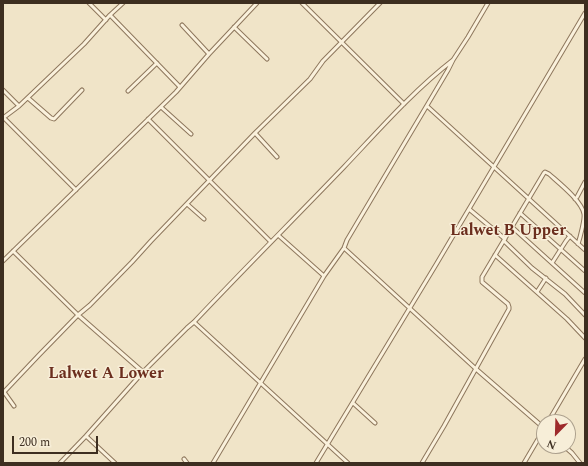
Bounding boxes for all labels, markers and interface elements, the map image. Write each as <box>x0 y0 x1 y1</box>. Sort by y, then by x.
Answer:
district label: Lalwet B Upper <box>450 222 566 242</box>
district label: Lalwet A Lower <box>48 365 164 385</box>
north arrow <box>536 414 576 454</box>
scale bar <box>14 428 100 454</box>
text: 200 m <box>19 433 50 452</box>
text: N <box>544 435 559 454</box>

